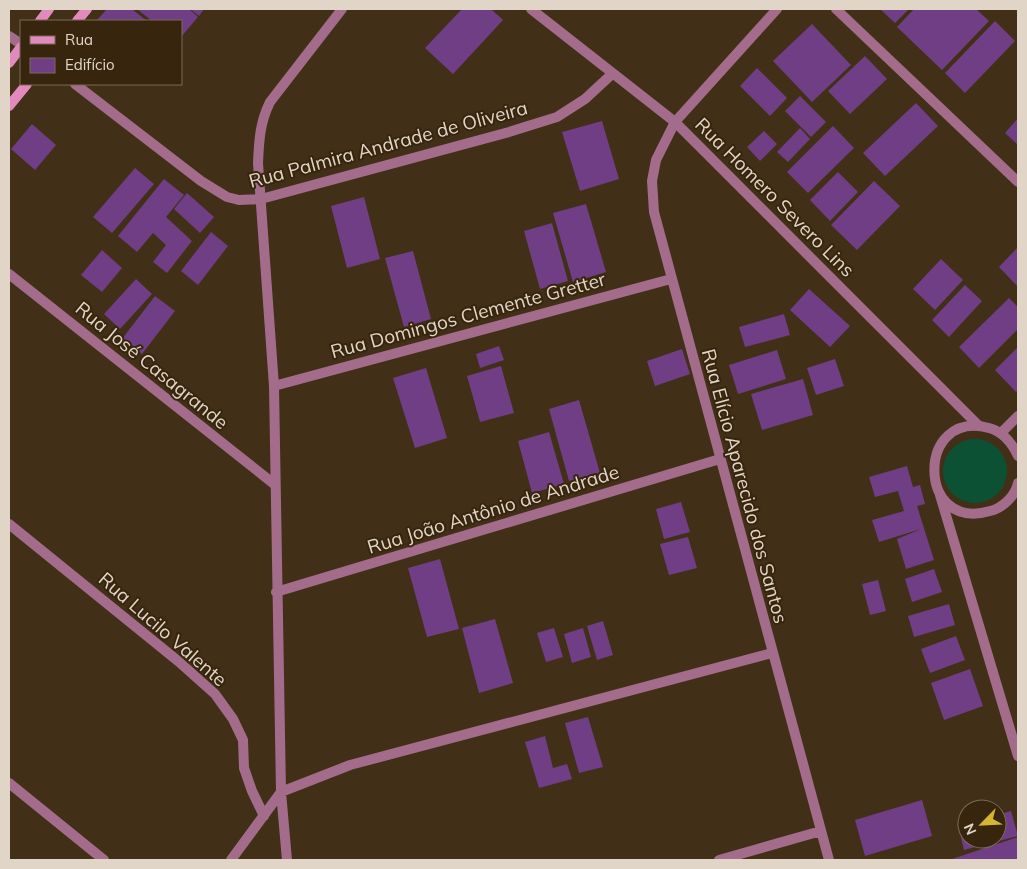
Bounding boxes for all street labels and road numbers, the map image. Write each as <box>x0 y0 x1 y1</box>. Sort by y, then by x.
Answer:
street label: Rua Palmira Andrade de Oliveira <box>246 95 530 193</box>
street label: Rua Homero Severo Lins <box>690 112 860 282</box>
street label: Rua Domingos Clemente Gretter <box>328 267 608 363</box>
street label: Rua José Casagrande <box>71 296 233 434</box>
street label: Rua Elício Aparecido dos Santos <box>697 346 793 626</box>
street label: Rua João Antônio de Andrade <box>364 459 622 559</box>
street label: Rua Lucilo Valente <box>94 567 232 691</box>

